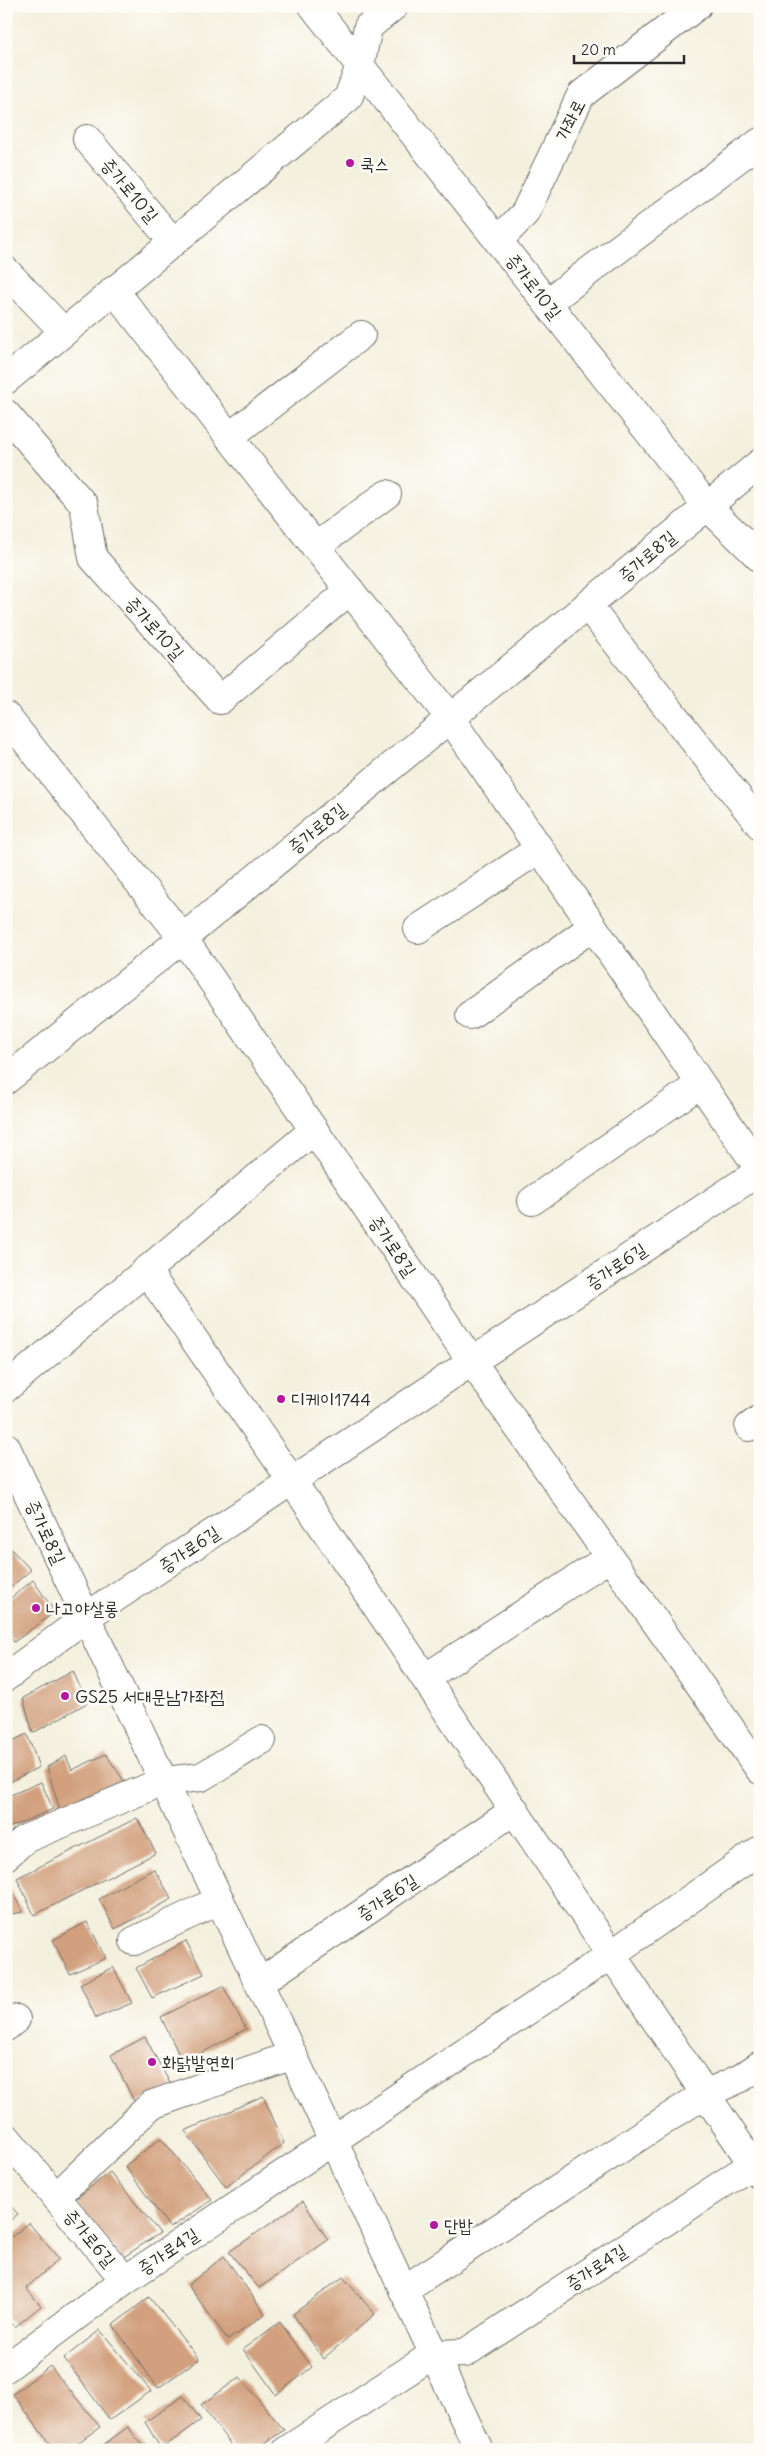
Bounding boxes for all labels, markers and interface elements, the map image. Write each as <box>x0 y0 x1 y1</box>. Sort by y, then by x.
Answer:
scale bar <box>574 32 684 64</box>
text: 20 m <box>581 40 616 59</box>
street label: 가좌로 <box>550 95 590 145</box>
place label: 쿡스 <box>360 152 389 175</box>
street label: 증가로10길 <box>96 153 164 227</box>
marker: 쿡스 <box>344 157 356 169</box>
street label: 증가로10길 <box>501 249 567 324</box>
street label: 증가로8길 <box>613 525 681 587</box>
street label: 증가로10길 <box>121 592 190 665</box>
street label: 증가로8길 <box>283 797 351 858</box>
street label: 증가로8길 <box>364 1211 422 1281</box>
street label: 증가로6길 <box>581 1237 651 1295</box>
place label: 디케이1744 <box>291 1388 371 1411</box>
marker: 디케이1744 <box>275 1393 287 1405</box>
street label: 증가로8길 <box>21 1496 71 1568</box>
street label: 증가로6길 <box>154 1520 224 1578</box>
place label: 나고야살롱 <box>46 1597 118 1620</box>
marker: 나고야살롱 <box>30 1602 42 1614</box>
place label: GS25 서대문남가좌점 <box>75 1685 224 1708</box>
marker: GS25 서대문남가좌점 <box>59 1690 71 1702</box>
street label: 증가로6길 <box>352 1868 422 1926</box>
place label: 화닭발연희 <box>162 2051 234 2074</box>
marker: 화닭발연희 <box>146 2056 158 2068</box>
street label: 증가로6길 <box>59 2204 121 2272</box>
place label: 단밥 <box>444 2214 473 2237</box>
marker: 단밥 <box>428 2219 440 2231</box>
street label: 증가로4길 <box>133 2222 203 2280</box>
street label: 증가로4길 <box>561 2238 631 2295</box>

